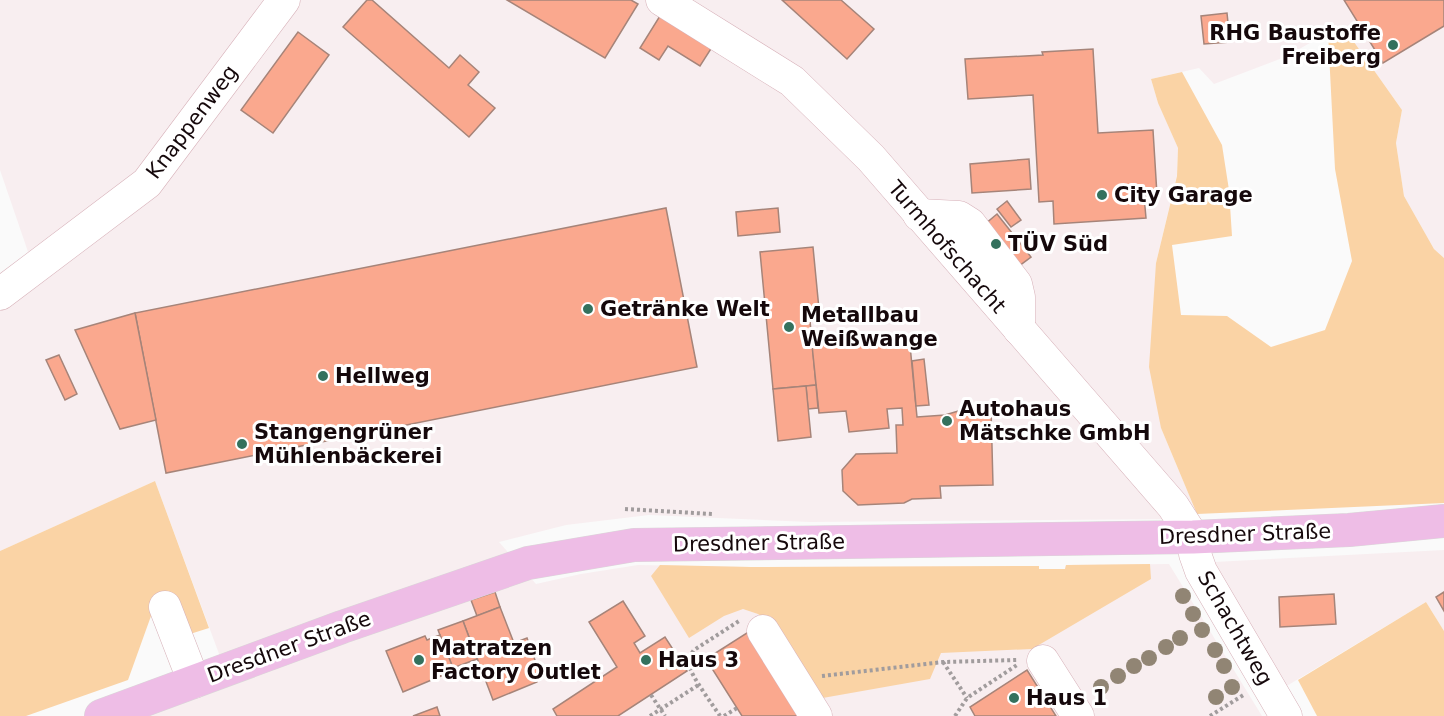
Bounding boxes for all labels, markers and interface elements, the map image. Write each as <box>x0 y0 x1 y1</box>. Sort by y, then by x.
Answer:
place label: RHG Baustoffe Freiberg <box>1209 21 1381 69</box>
marker: RHG Baustoffe Freiberg <box>1386 38 1400 52</box>
street label: Knappenweg <box>141 60 243 184</box>
street label: Turmhofschacht <box>883 175 1011 318</box>
place label: City Garage <box>1114 183 1253 207</box>
marker: City Garage <box>1095 188 1109 202</box>
place label: TÜV Süd <box>1008 231 1108 256</box>
marker: TÜV Süd <box>989 237 1003 251</box>
place label: Getränke Welt <box>600 297 770 321</box>
marker: Getränke Welt <box>581 302 595 316</box>
place label: Metallbau Weißwange <box>801 303 938 351</box>
marker: Metallbau Weißwange <box>782 320 796 334</box>
place label: Hellweg <box>335 364 430 388</box>
marker: Hellweg <box>316 369 330 383</box>
place label: Autohaus Mätschke GmbH <box>959 397 1151 445</box>
marker: Autohaus Mätschke GmbH <box>940 414 954 428</box>
place label: Stangengrüner Mühlenbäckerei <box>254 420 442 468</box>
marker: Stangengrüner Mühlenbäckerei <box>235 437 249 451</box>
street label: Dresdner Straße <box>1158 519 1332 549</box>
street label: Dresdner Straße <box>673 529 845 557</box>
street label: Schachtweg <box>1193 567 1277 689</box>
street label: Dresdner Straße <box>204 606 374 688</box>
place label: Matratzen Factory Outlet <box>431 636 601 684</box>
place label: Haus 3 <box>658 648 739 672</box>
marker: Matratzen Factory Outlet <box>412 653 426 667</box>
marker: Haus 3 <box>639 653 653 667</box>
place label: Haus 1 <box>1026 686 1107 710</box>
marker: Haus 1 <box>1007 691 1021 705</box>

